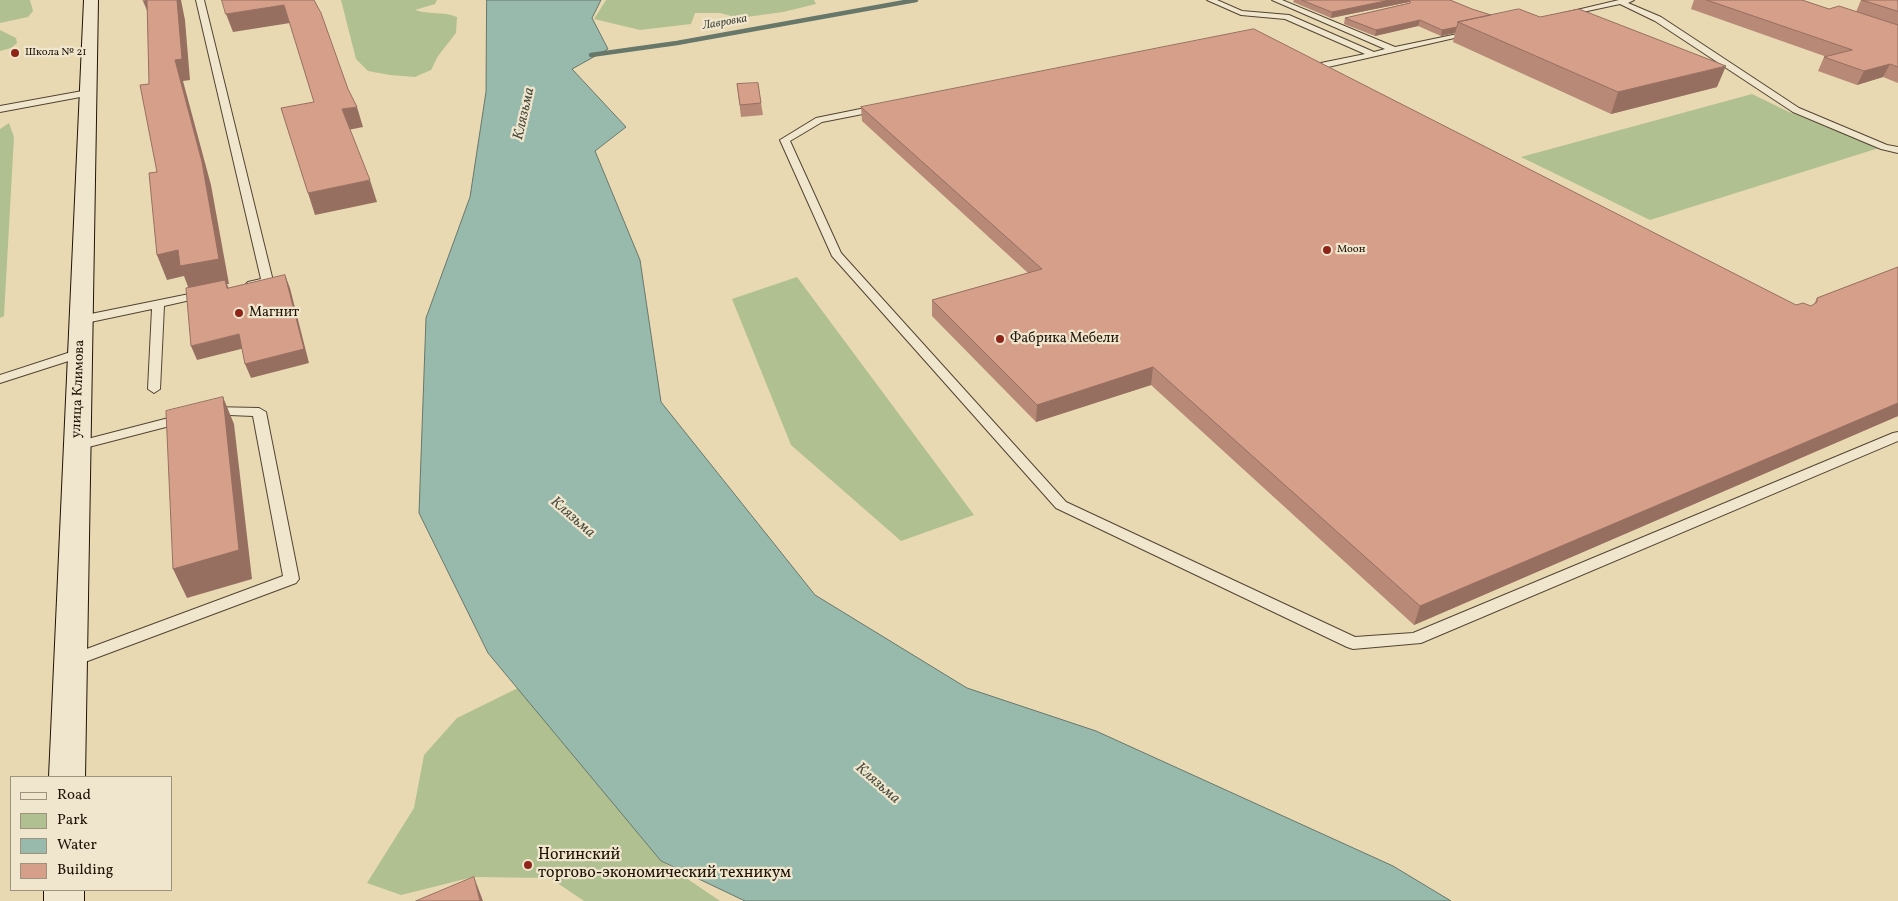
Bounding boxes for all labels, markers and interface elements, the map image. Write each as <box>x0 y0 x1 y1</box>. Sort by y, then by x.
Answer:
water label: Лавровка <box>701 12 749 34</box>
place label: Школа № 21 <box>25 46 87 60</box>
marker: Школа № 21 <box>9 47 21 59</box>
water label: Клязьма <box>510 86 540 142</box>
place label: Моон <box>1337 243 1365 257</box>
marker: Моон <box>1321 244 1333 256</box>
place label: Магнит <box>249 305 299 321</box>
marker: Магнит <box>233 307 245 319</box>
place label: Фабрика Мебели <box>1010 331 1119 347</box>
marker: Фабрика Мебели <box>994 333 1006 345</box>
street label: улица Климова <box>69 339 89 439</box>
water label: Клязьма <box>546 494 598 542</box>
water label: Клязьма <box>851 760 903 808</box>
legend <box>10 776 172 891</box>
text: Road <box>57 785 91 806</box>
text: Park <box>57 810 88 831</box>
text: Water <box>57 835 97 856</box>
place label: Ногинский торгово-экономический техникум <box>538 846 791 884</box>
marker: Ногинский торгово-экономический техникум <box>522 859 534 871</box>
text: Building <box>57 860 113 881</box>

